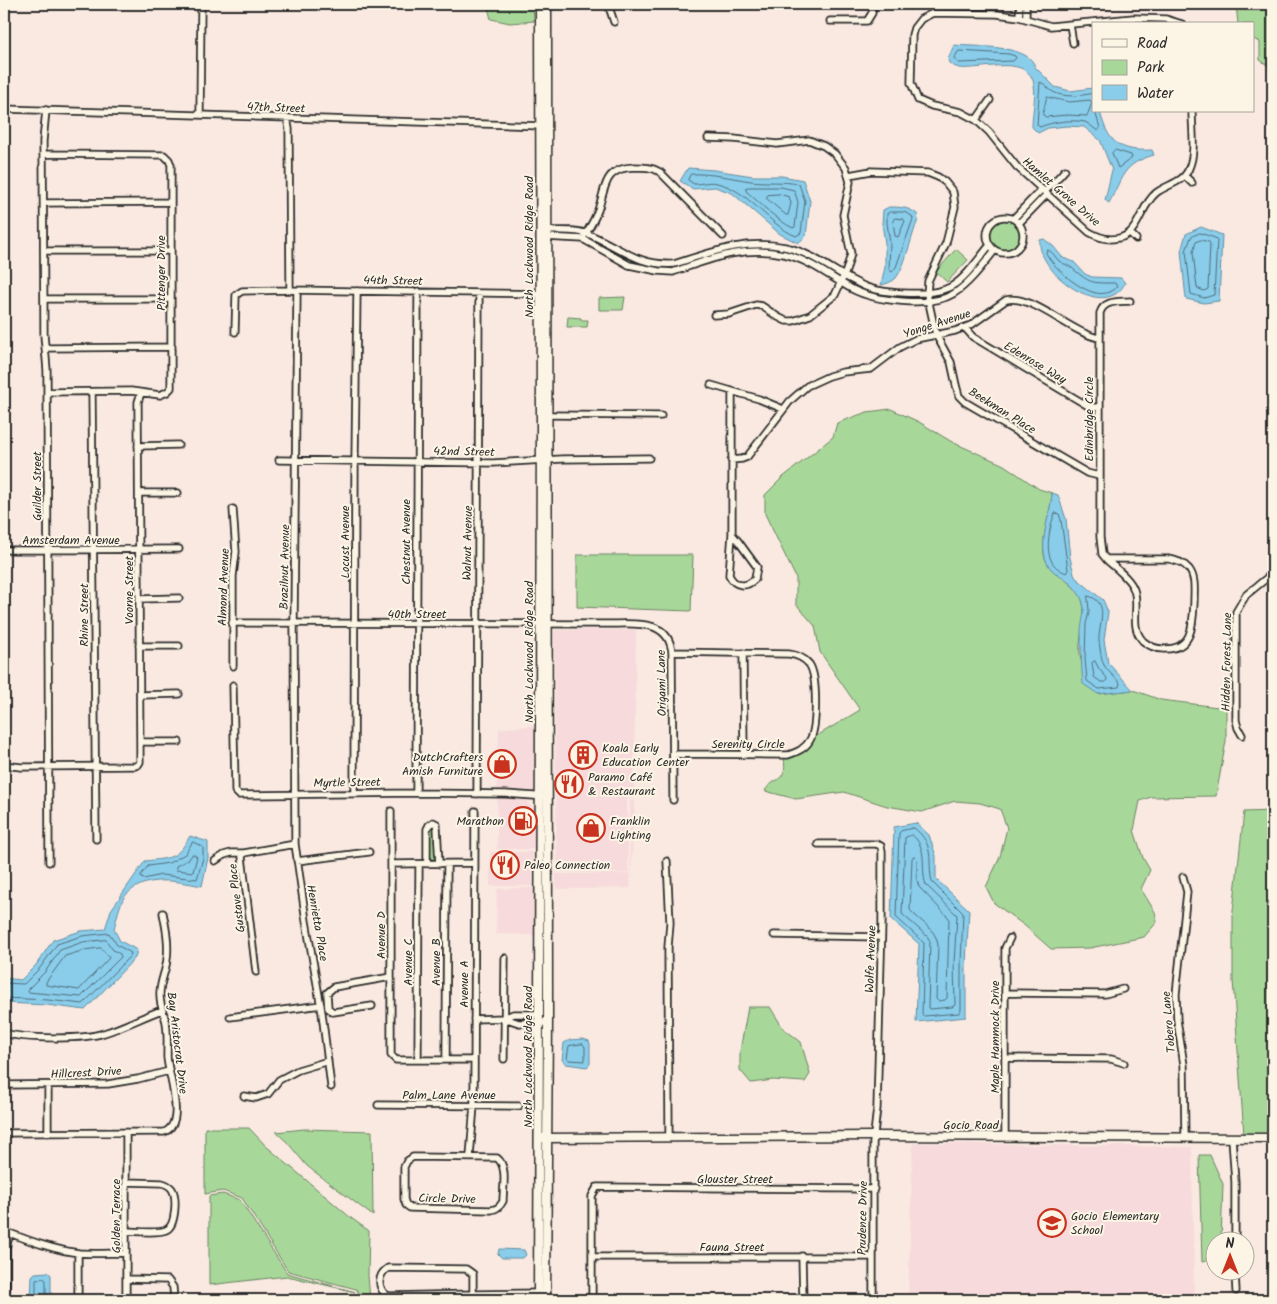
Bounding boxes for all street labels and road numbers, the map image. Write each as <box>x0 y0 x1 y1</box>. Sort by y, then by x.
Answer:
street label: 47th Street <box>246 97 306 119</box>
street label: Hamlet Grove Drive <box>1018 153 1105 232</box>
street label: North Lockwood Ridge Road <box>520 175 539 318</box>
street label: Pittenger Drive <box>152 235 171 311</box>
street label: 44th Street <box>363 271 423 291</box>
street label: Yonge Avenue <box>901 304 974 344</box>
street label: Edenrose Way <box>1000 337 1070 389</box>
street label: Edinbridge Circle <box>1080 376 1099 462</box>
street label: Beekman Place <box>965 383 1040 440</box>
street label: 42nd Street <box>433 442 495 462</box>
street label: Guilder Street <box>28 451 47 521</box>
street label: Chestnut Avenue <box>397 499 416 585</box>
street label: Locust Avenue <box>336 505 355 579</box>
street label: Walnut Avenue <box>458 505 478 581</box>
street label: Brazilnut Avenue <box>275 524 295 610</box>
street label: Amsterdam Avenue <box>22 531 120 550</box>
street label: Almond Avenue <box>213 547 235 626</box>
street label: Voorne Street <box>120 556 139 624</box>
street label: North Lockwood Ridge Road <box>520 580 539 723</box>
street label: Rhine Street <box>75 583 94 647</box>
street label: 40th Street <box>388 605 447 624</box>
street label: Hidden Forest Lane <box>1217 612 1237 712</box>
street label: Origami Lane <box>652 649 672 717</box>
street label: Serenity Circle <box>711 735 785 754</box>
street label: Myrtle Street <box>313 773 381 793</box>
street label: Gustave Place <box>223 862 251 934</box>
street label: Henrietta Place <box>301 883 333 963</box>
street label: Avenue D <box>372 911 391 959</box>
street label: Wolfe Avenue <box>860 924 882 993</box>
street label: Avenue C <box>399 938 418 986</box>
street label: Avenue B <box>427 938 446 986</box>
street label: Avenue A <box>455 960 474 1008</box>
street label: Maple Hammock Drive <box>986 980 1005 1094</box>
street label: North Lockwood Ridge Road <box>519 985 538 1128</box>
street label: Tobero Lane <box>1157 990 1181 1054</box>
street label: Bay Aristocrat Drive <box>161 991 193 1096</box>
street label: Hillcrest Drive <box>50 1062 123 1084</box>
street label: Palm Lane Avenue <box>402 1086 496 1105</box>
street label: Gocio Road <box>943 1116 1000 1135</box>
street label: Glouster Street <box>697 1170 773 1189</box>
street label: Golden Terrace <box>107 1178 126 1253</box>
street label: Prudence Drive <box>853 1180 873 1255</box>
street label: Circle Drive <box>418 1189 477 1209</box>
street label: Fauna Street <box>700 1238 765 1257</box>

